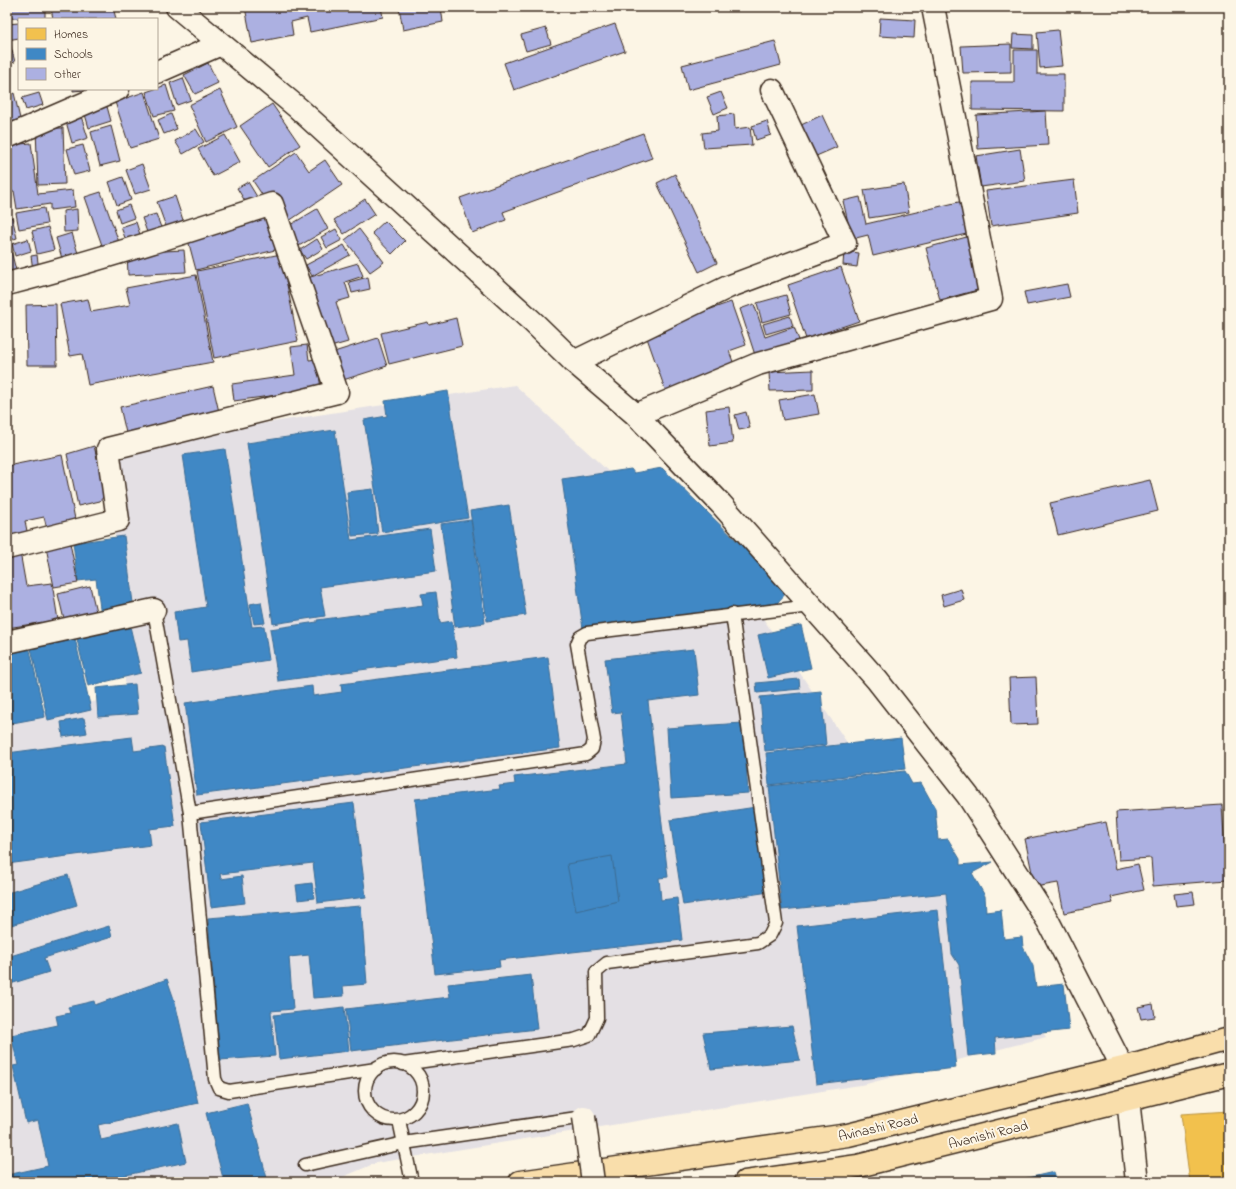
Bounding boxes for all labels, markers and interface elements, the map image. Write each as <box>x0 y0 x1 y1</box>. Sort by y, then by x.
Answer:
legend <box>18 18 158 90</box>
text: Homes <box>54 26 88 44</box>
text: Schools <box>54 46 93 64</box>
text: Other <box>54 66 81 84</box>
street label: Avinashi Road <box>836 1109 920 1148</box>
street label: Avanishi Road <box>946 1115 1030 1155</box>

